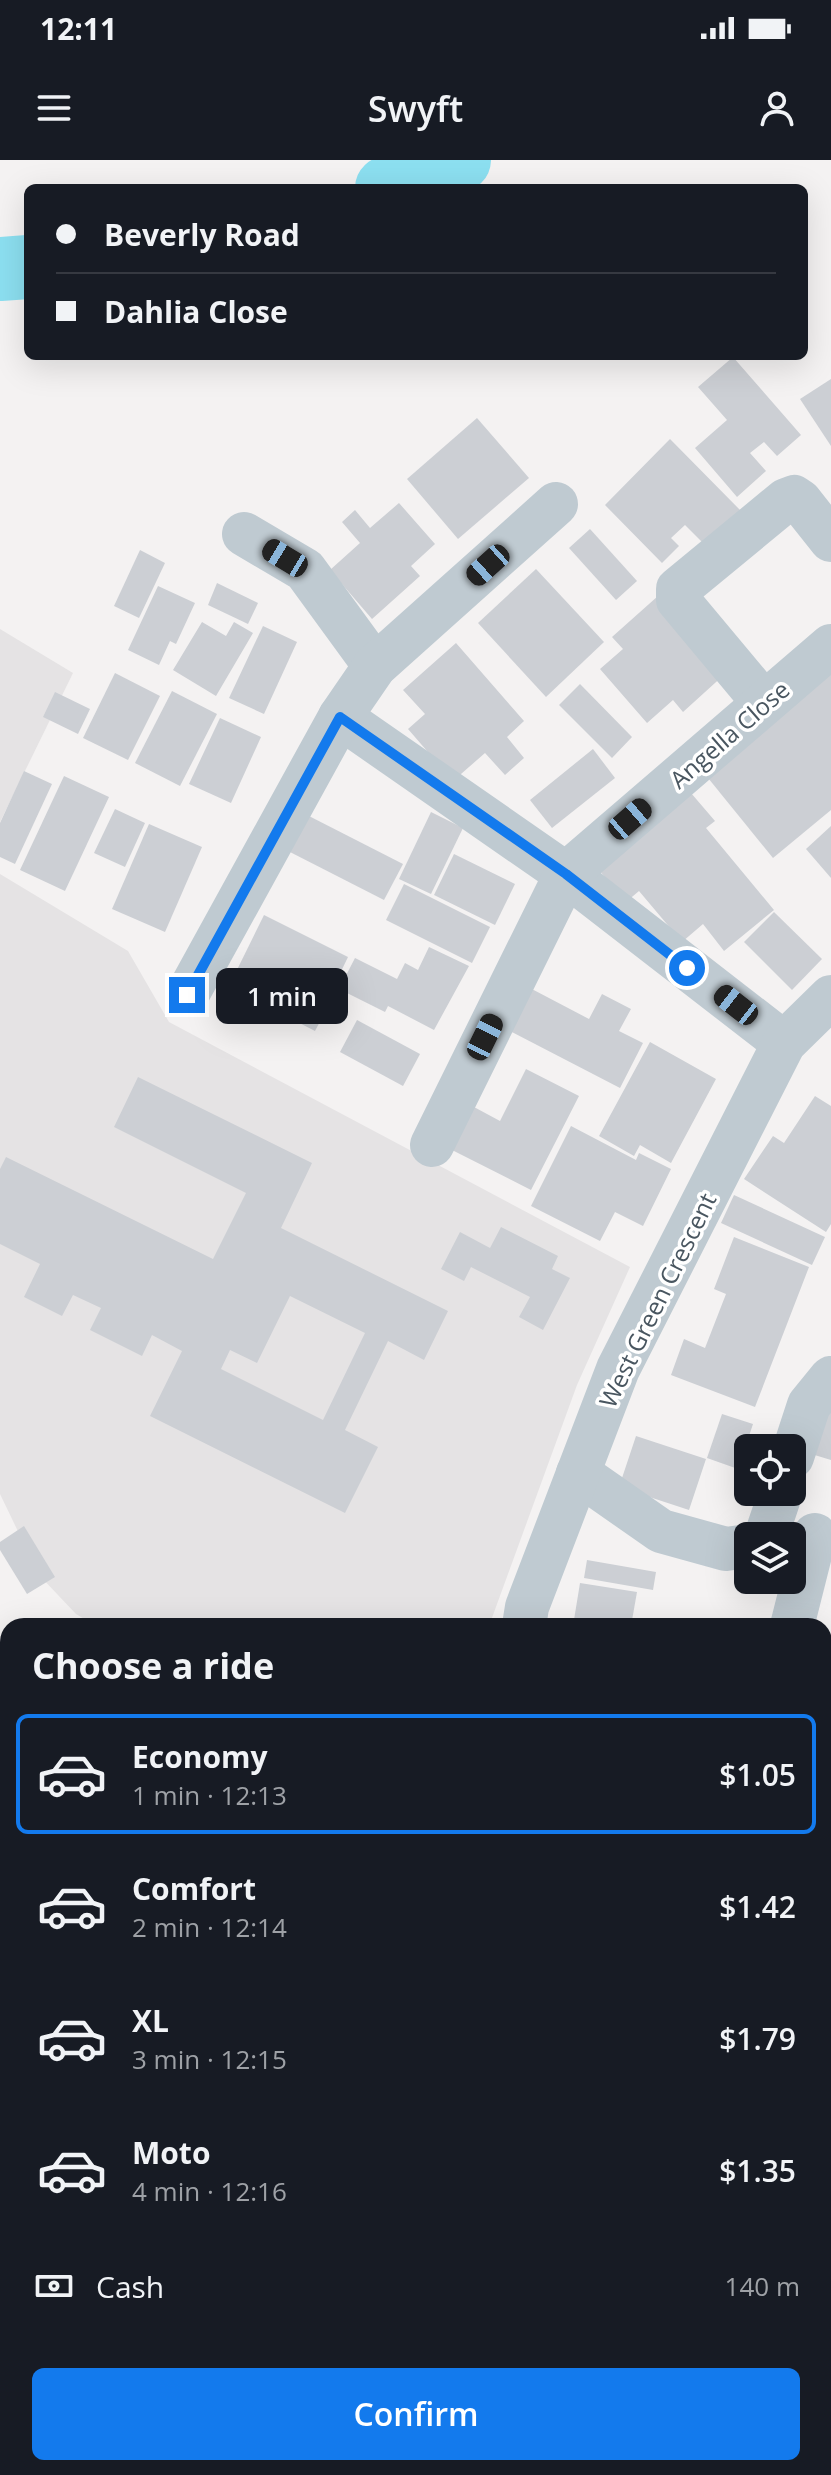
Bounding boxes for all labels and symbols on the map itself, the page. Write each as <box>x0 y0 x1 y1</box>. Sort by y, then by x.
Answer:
car <box>258 535 312 581</box>
car <box>462 540 514 590</box>
street label: Angella Close <box>662 673 796 795</box>
car <box>604 794 656 844</box>
route start <box>669 950 705 986</box>
callout: 1 min <box>215 967 347 1023</box>
route end <box>169 977 205 1013</box>
car <box>710 981 762 1029</box>
car <box>464 1010 506 1064</box>
street label: West Green Crescent <box>591 1187 723 1413</box>

